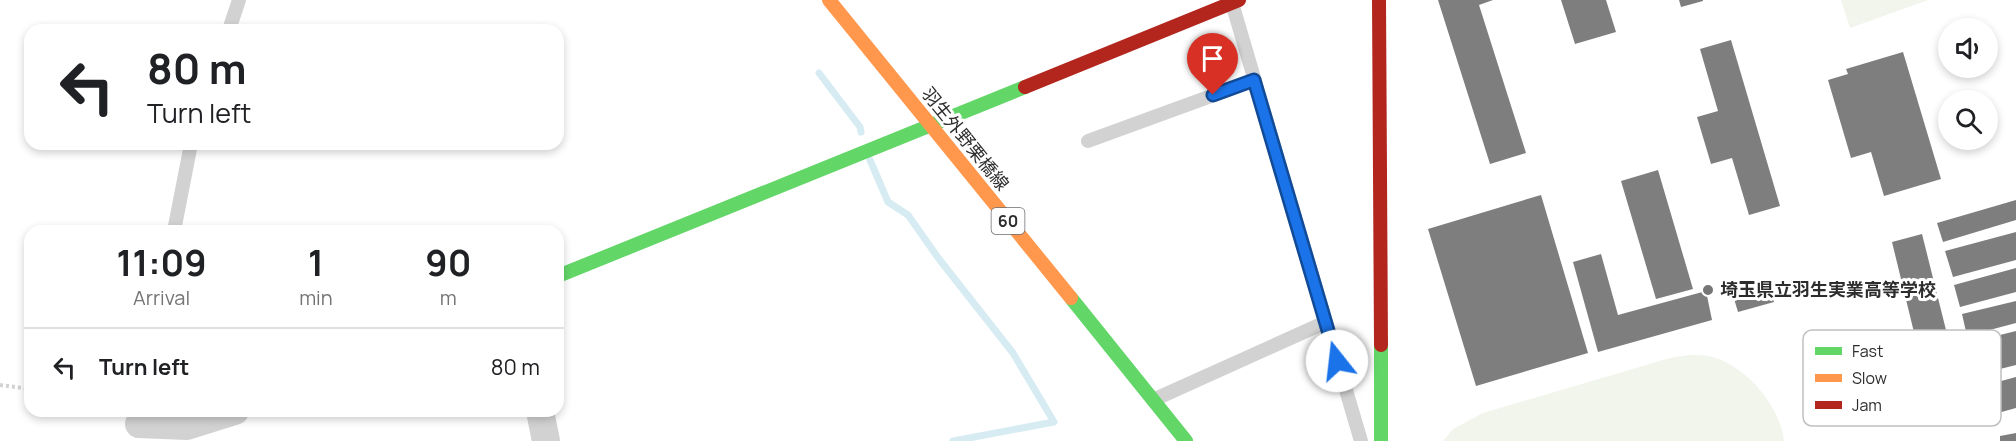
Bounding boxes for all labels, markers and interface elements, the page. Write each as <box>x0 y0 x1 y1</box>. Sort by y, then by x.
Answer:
map controls <box>1938 18 1998 150</box>
button: sound <box>1938 18 1998 78</box>
pin <box>1187 33 1238 95</box>
text: 80 m <box>147 39 247 97</box>
icon: arrive <box>1196 42 1229 75</box>
icon: left <box>48 48 126 126</box>
street label: 羽生外野栗橋線 <box>917 82 1015 195</box>
button: search <box>1938 90 1998 150</box>
text: Turn left <box>147 94 251 131</box>
road number: 60 <box>992 208 1024 234</box>
text: 11:09 <box>117 238 207 287</box>
text: 1 <box>308 238 324 287</box>
text: 90 <box>425 238 471 287</box>
place label: 埼玉県立羽生実業高等学校 <box>1720 277 1936 301</box>
marker: 埼玉県立羽生実業高等学校 <box>1701 283 1715 297</box>
text: Arrival <box>133 284 190 311</box>
text: min <box>299 284 333 311</box>
text: m <box>440 284 457 311</box>
position arrow <box>1305 329 1369 393</box>
legend <box>1803 330 2001 426</box>
text: Fast <box>1852 340 1883 362</box>
icon: left <box>48 351 81 384</box>
text: Turn left <box>99 352 189 382</box>
text: 80 m <box>491 352 540 382</box>
text: Slow <box>1852 367 1887 389</box>
text: Jam <box>1852 394 1882 416</box>

